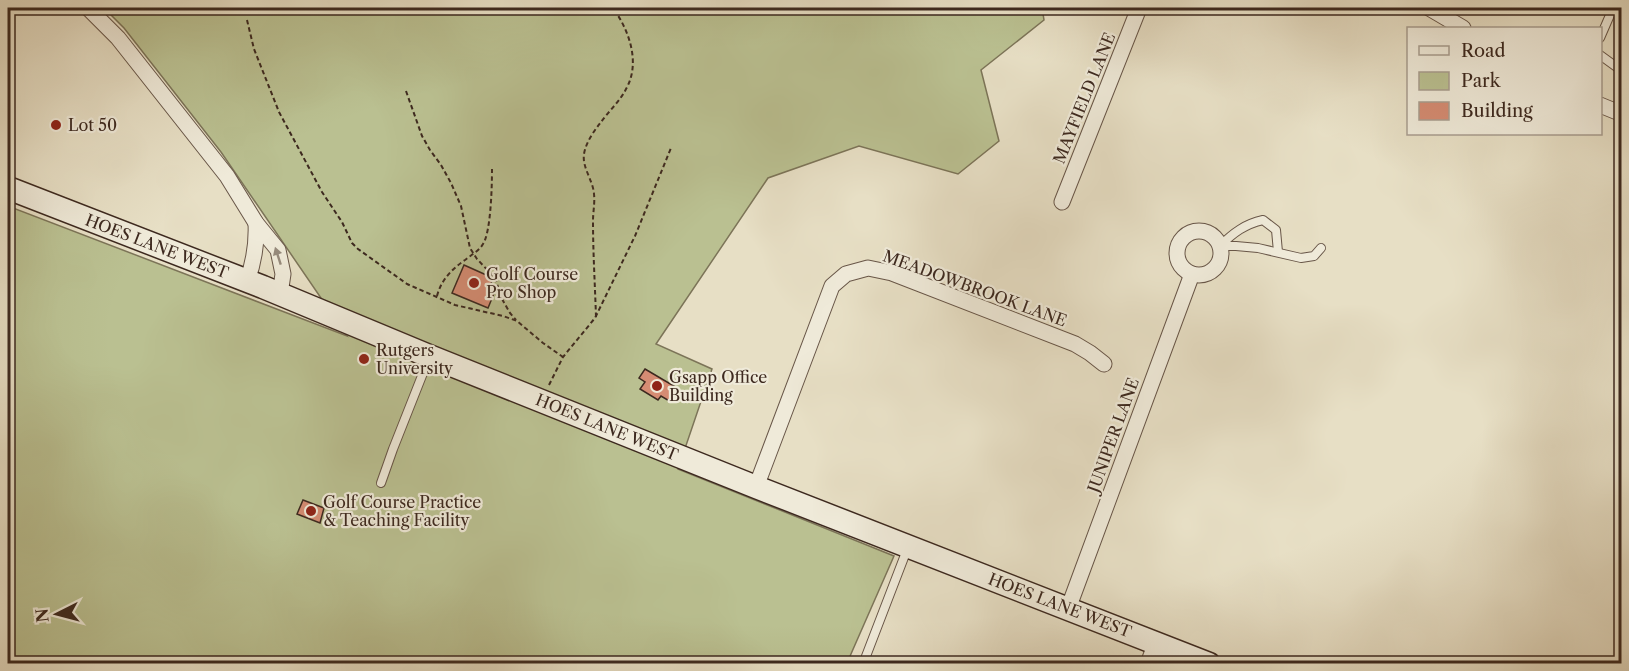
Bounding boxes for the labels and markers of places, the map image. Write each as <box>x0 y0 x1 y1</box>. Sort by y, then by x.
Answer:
place label: Lot 50 <box>68 115 117 135</box>
marker: Lot 50 <box>49 118 63 132</box>
place label: Golf Course Pro Shop <box>486 264 578 302</box>
marker: Golf Course Pro Shop <box>467 276 481 290</box>
place label: Rutgers University <box>376 340 454 378</box>
marker: Rutgers University <box>357 352 371 366</box>
place label: Gsapp Office Building <box>669 367 767 405</box>
marker: Gsapp Office Building <box>650 379 664 393</box>
place label: Golf Course Practice & Teaching Facility <box>323 492 481 530</box>
marker: Golf Course Practice & Teaching Facility <box>304 504 318 518</box>

